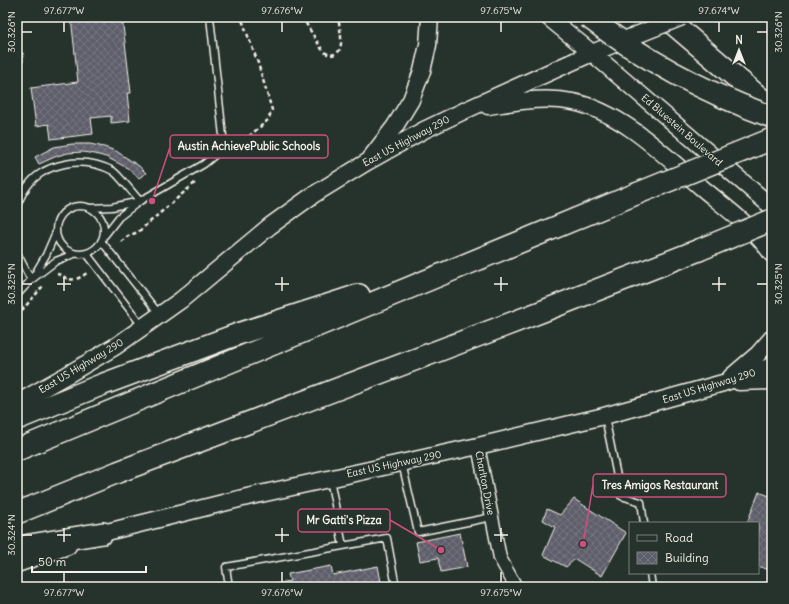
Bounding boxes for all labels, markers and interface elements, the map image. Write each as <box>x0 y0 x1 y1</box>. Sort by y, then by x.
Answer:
text: 97.677°W <box>44 4 84 17</box>
text: 97.676°W <box>261 4 303 17</box>
text: 97.675°W <box>480 4 522 17</box>
text: 97.674°W <box>698 4 740 17</box>
text: 30.326°N <box>5 11 18 53</box>
text: 30.326°N <box>772 11 785 53</box>
north arrow <box>719 30 759 70</box>
text: N <box>735 33 743 47</box>
street label: Ed Bluestein Boulevard <box>639 91 725 169</box>
street label: East US Highway 290 <box>360 113 452 169</box>
callout: Austin AchievePublic Schools <box>170 135 328 158</box>
text: Austin AchievePublic Schools <box>178 139 320 153</box>
text: 30.325°N <box>5 263 18 305</box>
text: 30.325°N <box>772 263 785 305</box>
street label: East US Highway 290 <box>36 336 126 396</box>
street label: East US Highway 290 <box>661 366 757 406</box>
street label: East US Highway 290 <box>345 448 443 480</box>
street label: Charlton Drive <box>472 450 498 516</box>
callout: Tres Amigos Restaurant <box>593 474 726 497</box>
text: Tres Amigos Restaurant <box>602 478 719 493</box>
callout: Mr Gatti's Pizza <box>298 509 390 532</box>
text: Mr Gatti's Pizza <box>306 513 383 527</box>
text: 30.324°N <box>5 514 18 556</box>
legend <box>629 522 759 574</box>
text: Road <box>665 530 693 545</box>
scale bar <box>32 548 146 574</box>
text: Building <box>665 550 709 565</box>
text: 50 m <box>38 554 67 569</box>
text: 97.677°W <box>44 586 84 599</box>
text: 97.676°W <box>261 586 303 599</box>
text: 97.675°W <box>480 586 522 599</box>

